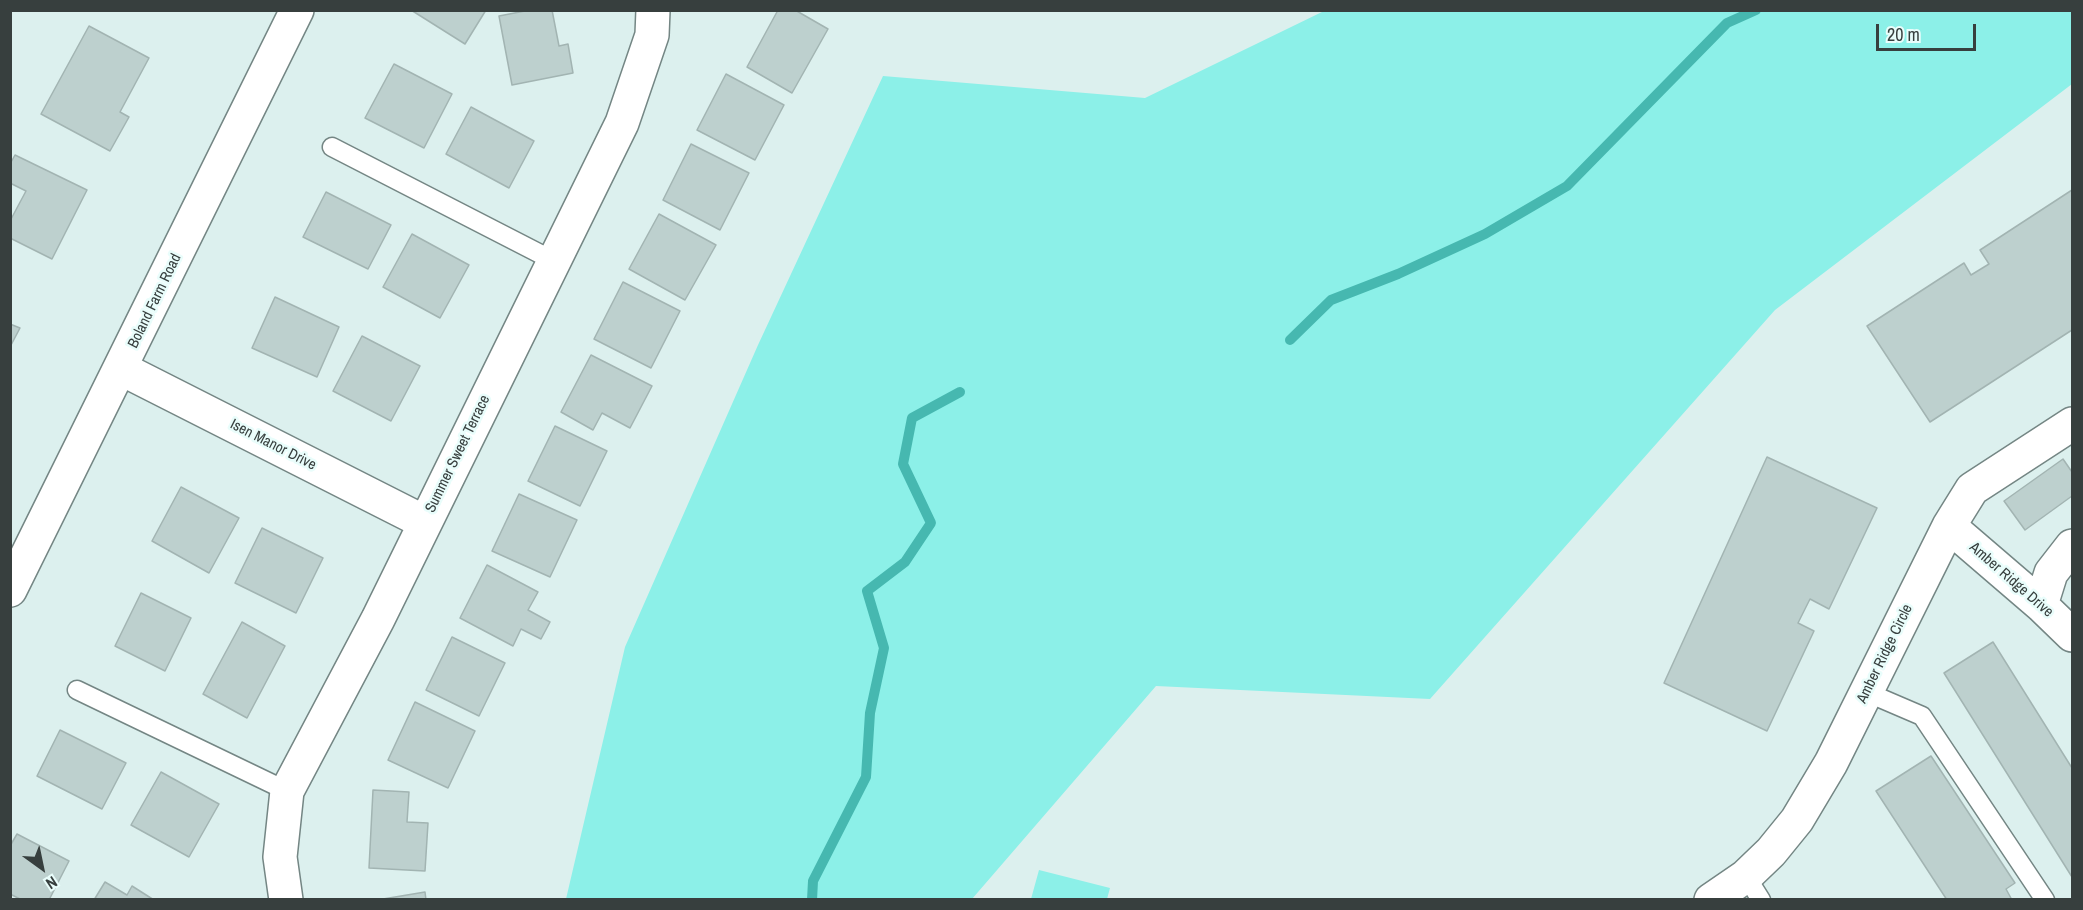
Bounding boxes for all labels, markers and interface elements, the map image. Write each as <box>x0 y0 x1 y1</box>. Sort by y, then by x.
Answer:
scale bar <box>1879 12 1980 50</box>
text: 20 m <box>1887 22 1920 47</box>
street label: Boland Farm Road <box>124 251 186 351</box>
street label: Summer Sweet Terrace <box>422 392 494 516</box>
street label: Isen Manor Drive <box>227 416 319 474</box>
street label: Amber Ridge Drive <box>1965 539 2057 621</box>
street label: Amber Ridge Circle <box>1853 602 1917 706</box>
north arrow <box>12 838 72 898</box>
text: N <box>42 871 62 895</box>

